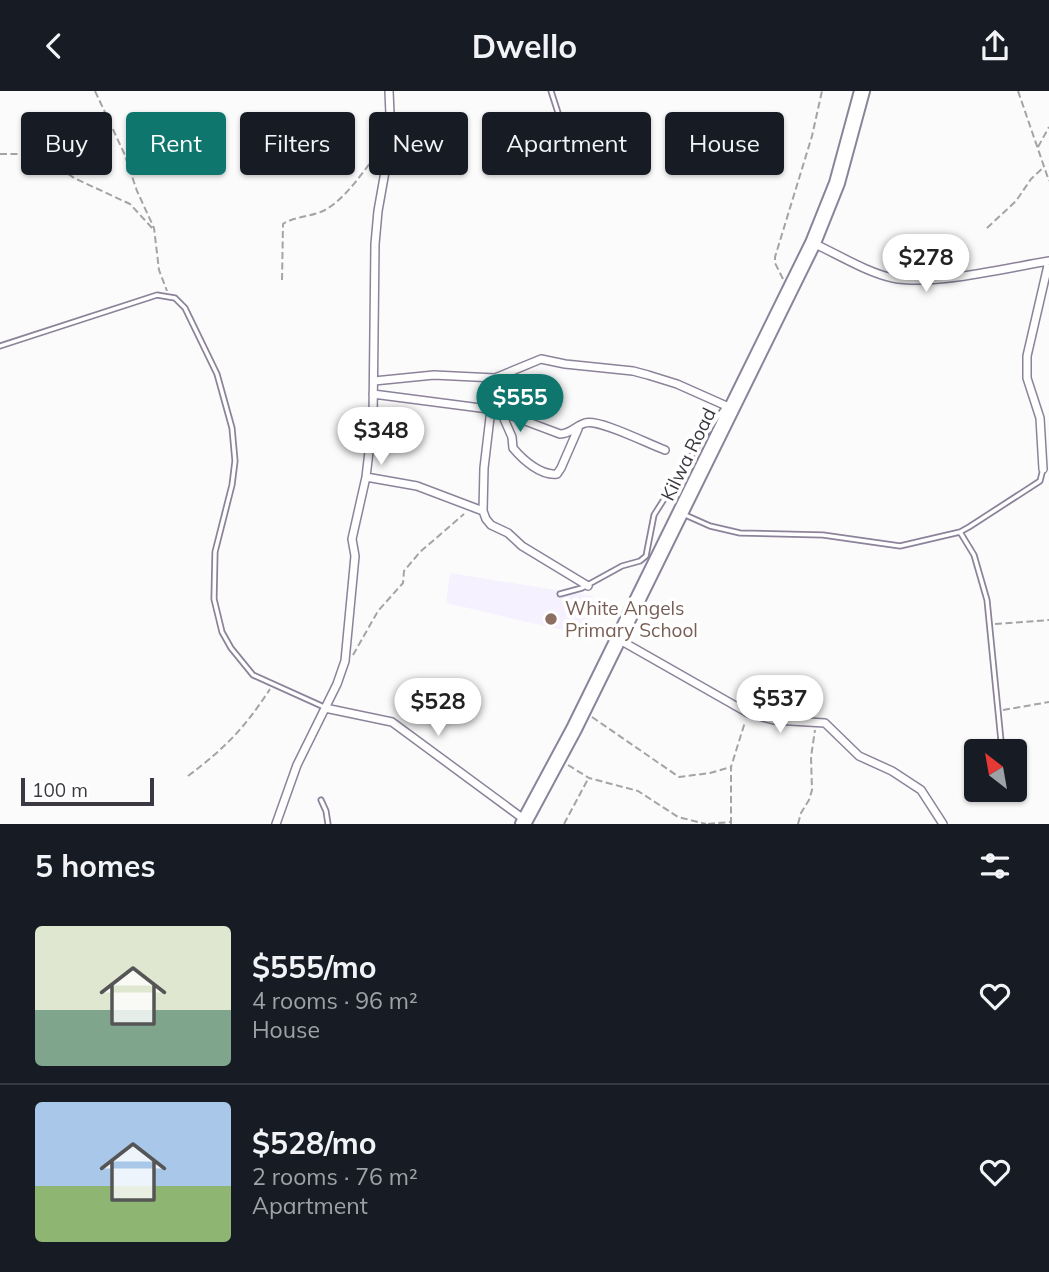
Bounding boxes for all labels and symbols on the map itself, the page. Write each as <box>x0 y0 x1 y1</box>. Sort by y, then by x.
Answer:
pin: $278 <box>885 235 967 294</box>
pin: $555 <box>479 375 561 434</box>
street label: Kilwa Road <box>655 404 721 504</box>
pin: $348 <box>340 407 422 467</box>
place label: White Angels Primary School <box>565 596 698 642</box>
marker: White Angels Primary School <box>543 611 559 627</box>
pin: $537 <box>739 675 821 735</box>
pin: $528 <box>397 679 479 738</box>
north arrow <box>964 739 1027 801</box>
scale bar <box>21 775 154 807</box>

